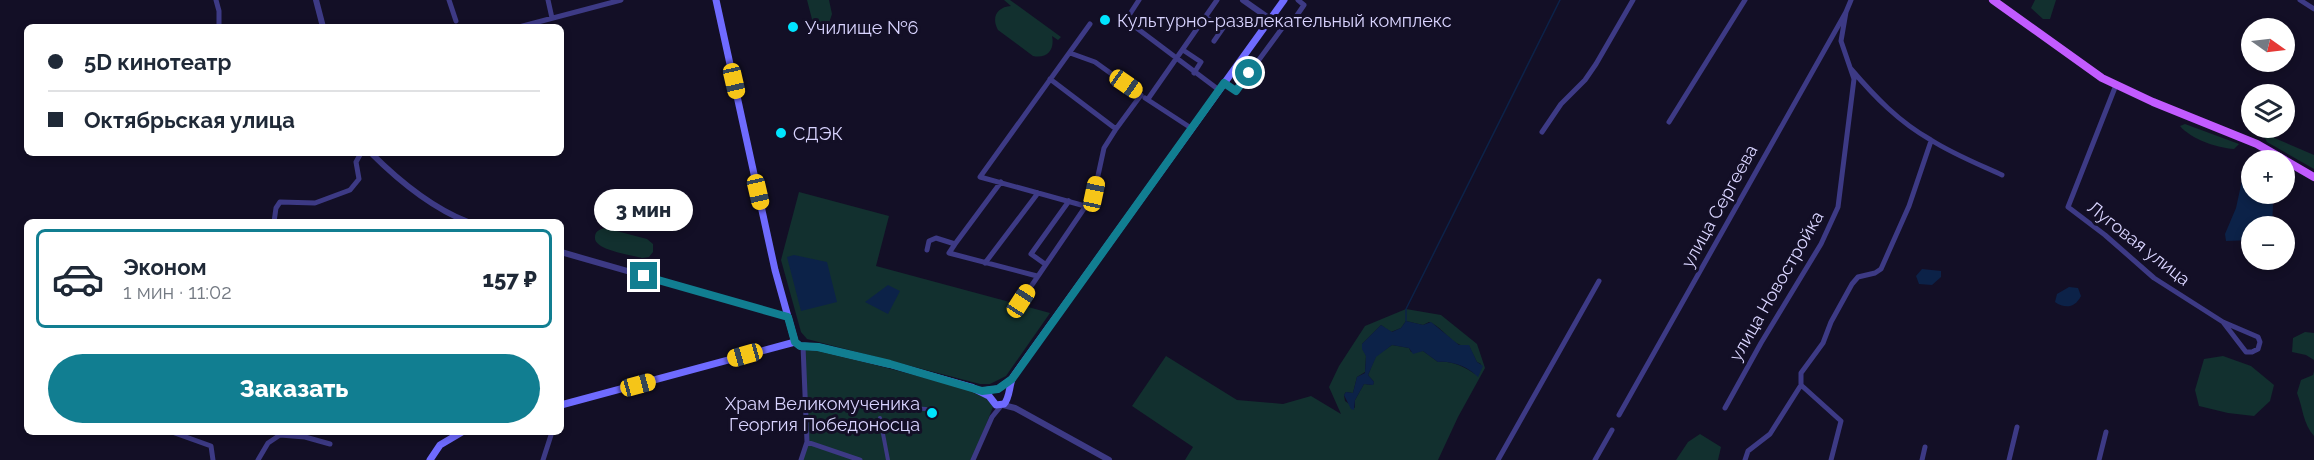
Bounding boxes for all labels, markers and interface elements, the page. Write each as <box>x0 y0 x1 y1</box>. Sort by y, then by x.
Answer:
place label: Культурно-развлекательный комплекс <box>1117 10 1452 31</box>
marker: Культурно-развлекательный комплекс <box>1098 13 1112 27</box>
place label: Училище №6 <box>805 17 918 38</box>
north arrow <box>2241 18 2295 72</box>
map controls <box>2241 18 2295 270</box>
marker: Училище №6 <box>786 20 800 34</box>
text: 5D кинотеатр <box>84 49 231 75</box>
route start <box>1235 59 1262 86</box>
car <box>721 61 747 101</box>
car <box>1106 66 1146 102</box>
button: layers <box>2241 84 2295 138</box>
text: Октябрьская улица <box>84 107 295 133</box>
place label: СДЭК <box>793 123 843 144</box>
marker: СДЭК <box>774 126 788 140</box>
street label: улица Сергеева <box>1677 141 1761 271</box>
button: + <box>2241 150 2295 204</box>
car <box>745 172 771 212</box>
car <box>1081 175 1107 213</box>
callout: 3 мин <box>594 189 694 231</box>
street label: Луговая улица <box>2083 196 2195 290</box>
text: 3 мин <box>616 198 671 222</box>
street label: улица Новостройка <box>1724 207 1828 365</box>
button: − <box>2241 216 2295 270</box>
icon: car <box>51 252 105 306</box>
text: Эконом <box>123 254 207 280</box>
route end <box>630 262 657 289</box>
text: 157 ₽ <box>483 266 537 292</box>
text: 1 мин · 11:02 <box>123 280 232 304</box>
car <box>1004 281 1038 321</box>
car <box>725 341 765 369</box>
button: Заказать <box>48 354 540 423</box>
car <box>618 372 658 398</box>
place label: Храм Великомученика Георгия Победоносца <box>725 393 920 435</box>
marker: Храм Великомученика Георгия Победоносца <box>925 406 939 420</box>

